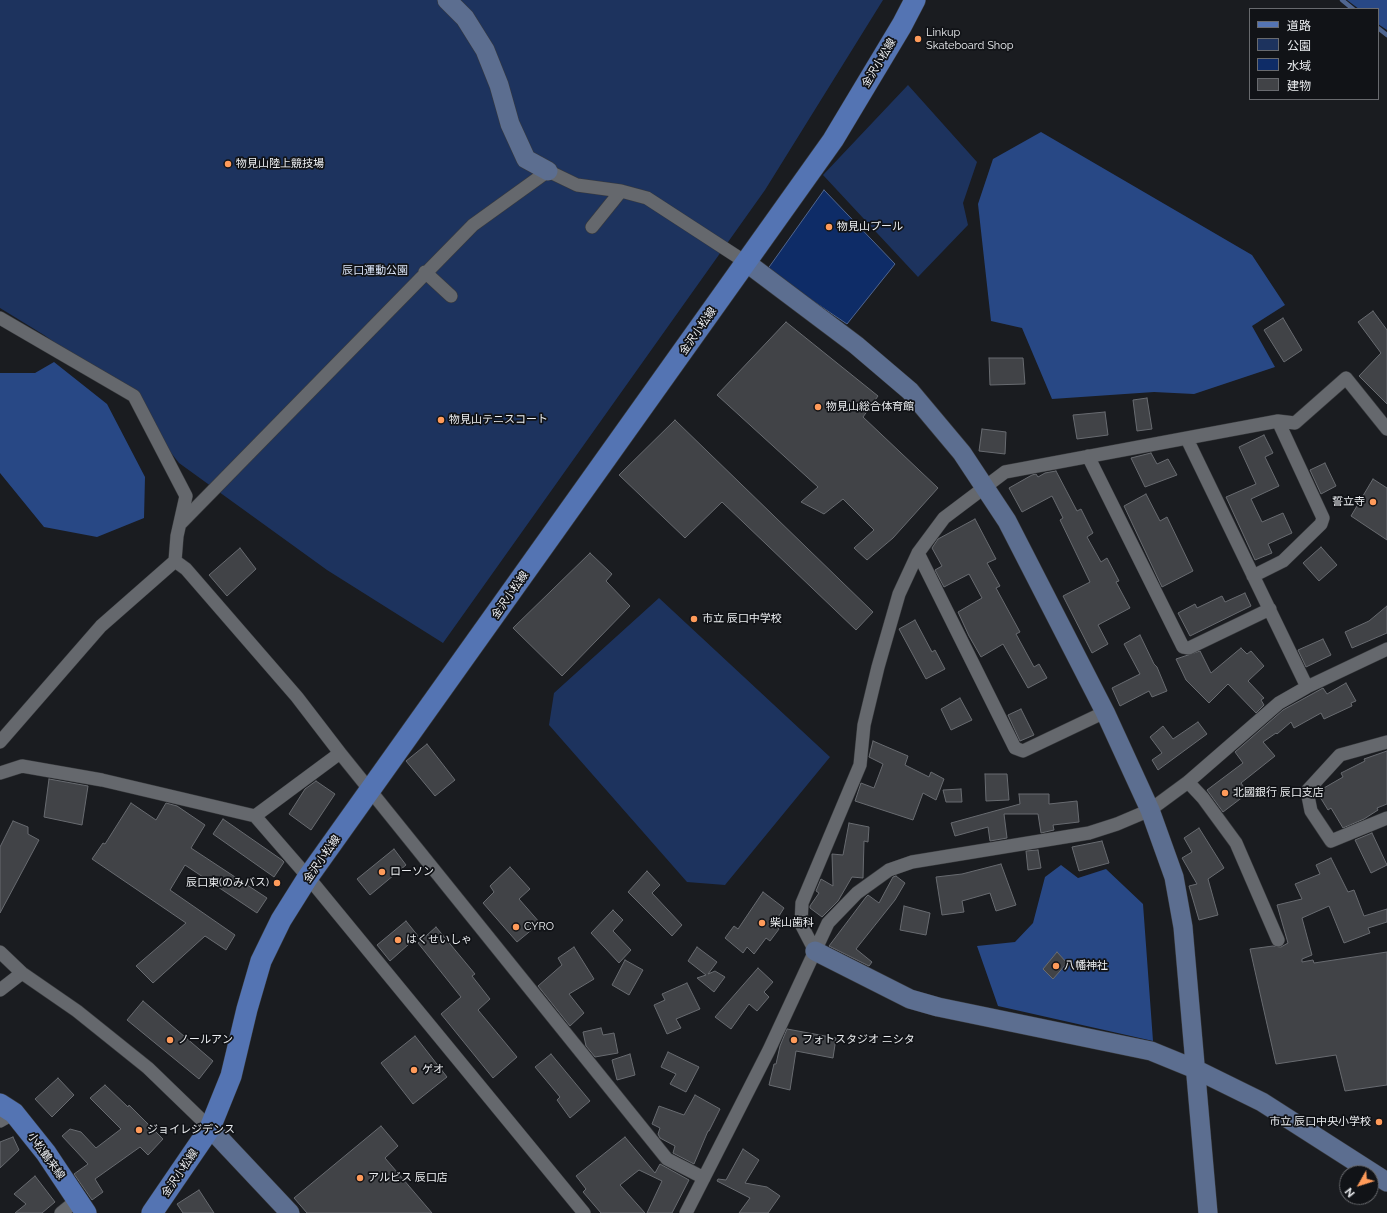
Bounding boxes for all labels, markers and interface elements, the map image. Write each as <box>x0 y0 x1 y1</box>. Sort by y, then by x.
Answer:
legend <box>1249 8 1379 100</box>
text: 道路 <box>1287 19 1311 33</box>
place label: Linkup Skateboard Shop <box>926 26 1014 52</box>
marker: Linkup Skateboard Shop <box>913 34 923 44</box>
street label: 金沢小松線 <box>859 36 899 90</box>
text: 公園 <box>1287 39 1311 53</box>
text: 水域 <box>1287 59 1311 73</box>
text: 建物 <box>1287 79 1311 93</box>
place label: 物見山陸上競技場 <box>236 157 324 171</box>
marker: 物見山陸上競技場 <box>223 159 233 169</box>
place label: 物見山プール <box>837 220 903 234</box>
marker: 物見山プール <box>824 222 834 232</box>
park label: 辰口運動公園 <box>342 264 408 278</box>
street label: 金沢小松線 <box>677 305 719 357</box>
place label: 物見山総合体育館 <box>826 400 914 414</box>
marker: 物見山総合体育館 <box>813 402 823 412</box>
place label: 物見山テニスコート <box>449 413 548 427</box>
marker: 物見山テニスコート <box>436 415 446 425</box>
place label: 誓立寺 <box>1332 495 1365 509</box>
marker: 誓立寺 <box>1368 497 1378 507</box>
street label: 金沢小松線 <box>489 569 531 621</box>
place label: 市立 辰口中学校 <box>702 612 782 626</box>
marker: 市立 辰口中学校 <box>689 614 699 624</box>
place label: 北國銀行 辰口支店 <box>1233 786 1324 800</box>
marker: 北國銀行 辰口支店 <box>1220 788 1230 798</box>
street label: 金沢小松線 <box>301 833 343 885</box>
place label: ローソン <box>390 865 434 879</box>
marker: ローソン <box>377 867 387 877</box>
place label: 辰口東(のみバス) <box>186 876 269 890</box>
marker: 辰口東(のみバス) <box>272 878 282 888</box>
place label: 柴山歯科 <box>770 916 814 930</box>
marker: 柴山歯科 <box>757 918 767 928</box>
place label: CYRO <box>524 920 554 934</box>
marker: CYRO <box>511 922 521 932</box>
place label: はくせいしゃ <box>406 933 472 947</box>
marker: はくせいしゃ <box>393 935 403 945</box>
place label: 八幡神社 <box>1064 959 1108 973</box>
marker: 八幡神社 <box>1051 961 1061 971</box>
place label: ノールアン <box>178 1033 233 1047</box>
place label: フォトスタジオ ニシタ <box>802 1033 915 1047</box>
marker: ノールアン <box>165 1035 175 1045</box>
marker: フォトスタジオ ニシタ <box>789 1035 799 1045</box>
place label: ゲオ <box>422 1063 444 1077</box>
marker: ゲオ <box>409 1065 419 1075</box>
place label: 市立 辰口中央小学校 <box>1269 1115 1371 1129</box>
marker: 市立 辰口中央小学校 <box>1374 1117 1384 1127</box>
place label: ジョイレジデンス <box>147 1123 235 1137</box>
marker: ジョイレジデンス <box>134 1125 144 1135</box>
street label: 小松鶴来線 <box>24 1130 68 1182</box>
street label: 金沢小松線 <box>159 1147 201 1199</box>
north arrow <box>1339 1165 1379 1205</box>
place label: アルビス 辰口店 <box>368 1171 448 1185</box>
marker: アルビス 辰口店 <box>355 1173 365 1183</box>
text: N <box>1342 1185 1358 1200</box>

